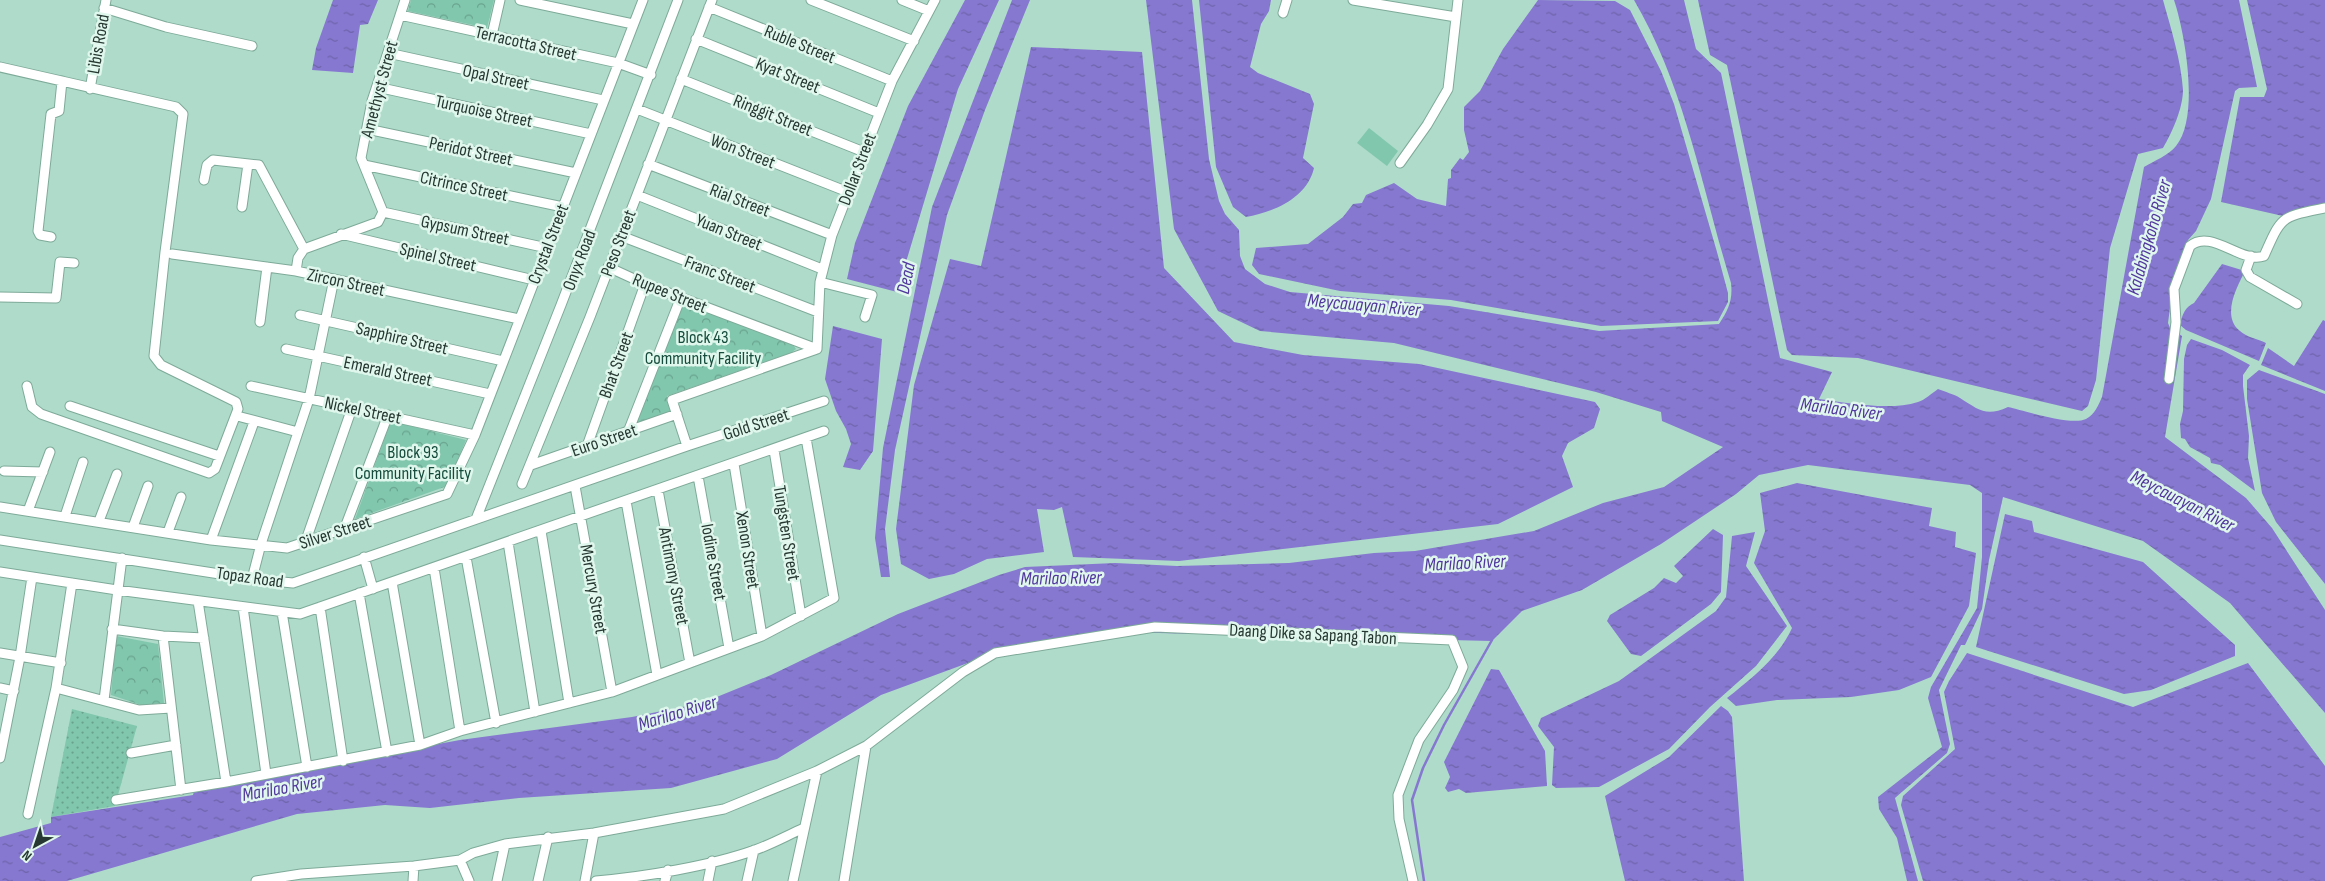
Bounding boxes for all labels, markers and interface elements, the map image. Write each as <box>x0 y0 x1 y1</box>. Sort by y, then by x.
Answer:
street label: Libis Road <box>83 13 114 76</box>
street label: Ruble Street <box>761 21 839 68</box>
street label: Terracotta Street <box>473 22 579 65</box>
street label: Amethyst Street <box>356 38 403 141</box>
street label: Kyat Street <box>753 53 824 98</box>
street label: Opal Street <box>461 60 532 95</box>
street label: Ringgit Street <box>730 90 816 141</box>
street label: Turquoise Street <box>433 91 535 132</box>
street label: Dollar Street <box>834 129 881 208</box>
street label: Won Street <box>708 130 779 174</box>
street label: Peridot Street <box>427 132 515 171</box>
street label: Citrince Street <box>418 167 510 206</box>
water label: Kalabingkoho River <box>2122 177 2177 298</box>
street label: Rial Street <box>707 179 773 222</box>
street label: Crystal Street <box>524 201 573 287</box>
street label: Peso Street <box>596 206 641 279</box>
street label: Yuan Street <box>693 210 766 255</box>
street label: Gypsum Street <box>419 211 511 250</box>
street label: Onyx Road <box>558 227 601 293</box>
street label: Spinel Street <box>398 239 479 277</box>
street label: Franc Street <box>681 251 759 298</box>
water label: Dead <box>892 259 921 296</box>
street label: Zircon Street <box>305 264 387 301</box>
street label: Rupee Street <box>629 269 711 318</box>
water label: Meycauayan River <box>1306 289 1422 322</box>
street label: Sapphire Street <box>354 318 450 359</box>
park label: Block 43 Community Facility <box>645 327 761 369</box>
street label: Bhat Street <box>595 329 638 401</box>
street label: Emerald Street <box>342 352 434 391</box>
street label: Nickel Street <box>323 392 404 429</box>
water label: Marilao River <box>1799 393 1883 426</box>
street label: Gold Street <box>720 404 792 445</box>
street label: Euro Street <box>569 419 640 461</box>
park label: Block 93 Community Facility <box>355 442 471 484</box>
water label: Meycauayan River <box>2127 465 2239 538</box>
street label: Tungsten Street <box>769 484 804 583</box>
street label: Xenon Street <box>731 509 764 591</box>
street label: Silver Street <box>296 511 374 554</box>
street label: Iodine Street <box>696 522 731 603</box>
street label: Antimony Street <box>654 524 693 627</box>
street label: Mercury Street <box>575 543 612 636</box>
water label: Marilao River <box>1424 550 1507 577</box>
street label: Topaz Road <box>215 562 285 593</box>
water label: Marilao River <box>1020 566 1102 591</box>
street label: Daang Dike sa Sapang Tabon <box>1229 620 1397 649</box>
water label: Marilao River <box>635 690 720 736</box>
water label: Marilao River <box>240 770 325 807</box>
north arrow <box>10 821 60 871</box>
text: N <box>19 847 35 864</box>

